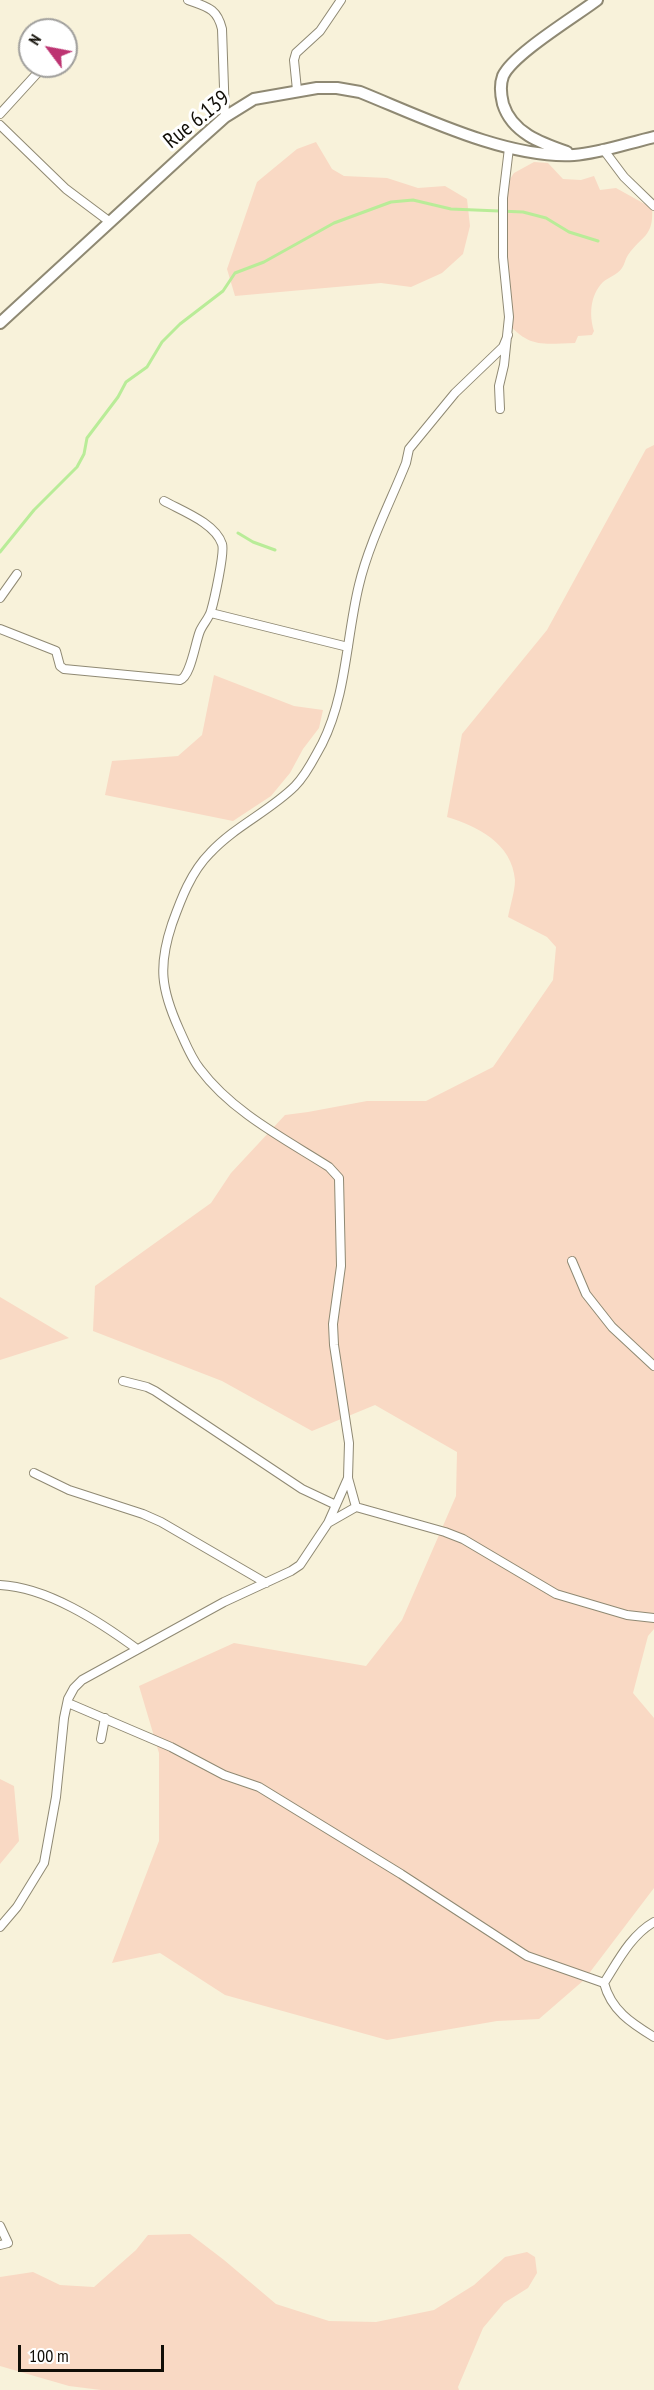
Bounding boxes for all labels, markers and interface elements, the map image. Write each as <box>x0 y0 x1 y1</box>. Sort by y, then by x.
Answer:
north arrow <box>18 18 78 78</box>
text: N <box>24 31 45 48</box>
street label: Rue 6.139 <box>159 85 235 155</box>
scale bar <box>21 2333 166 2371</box>
text: 100 m <box>29 2344 69 2367</box>

